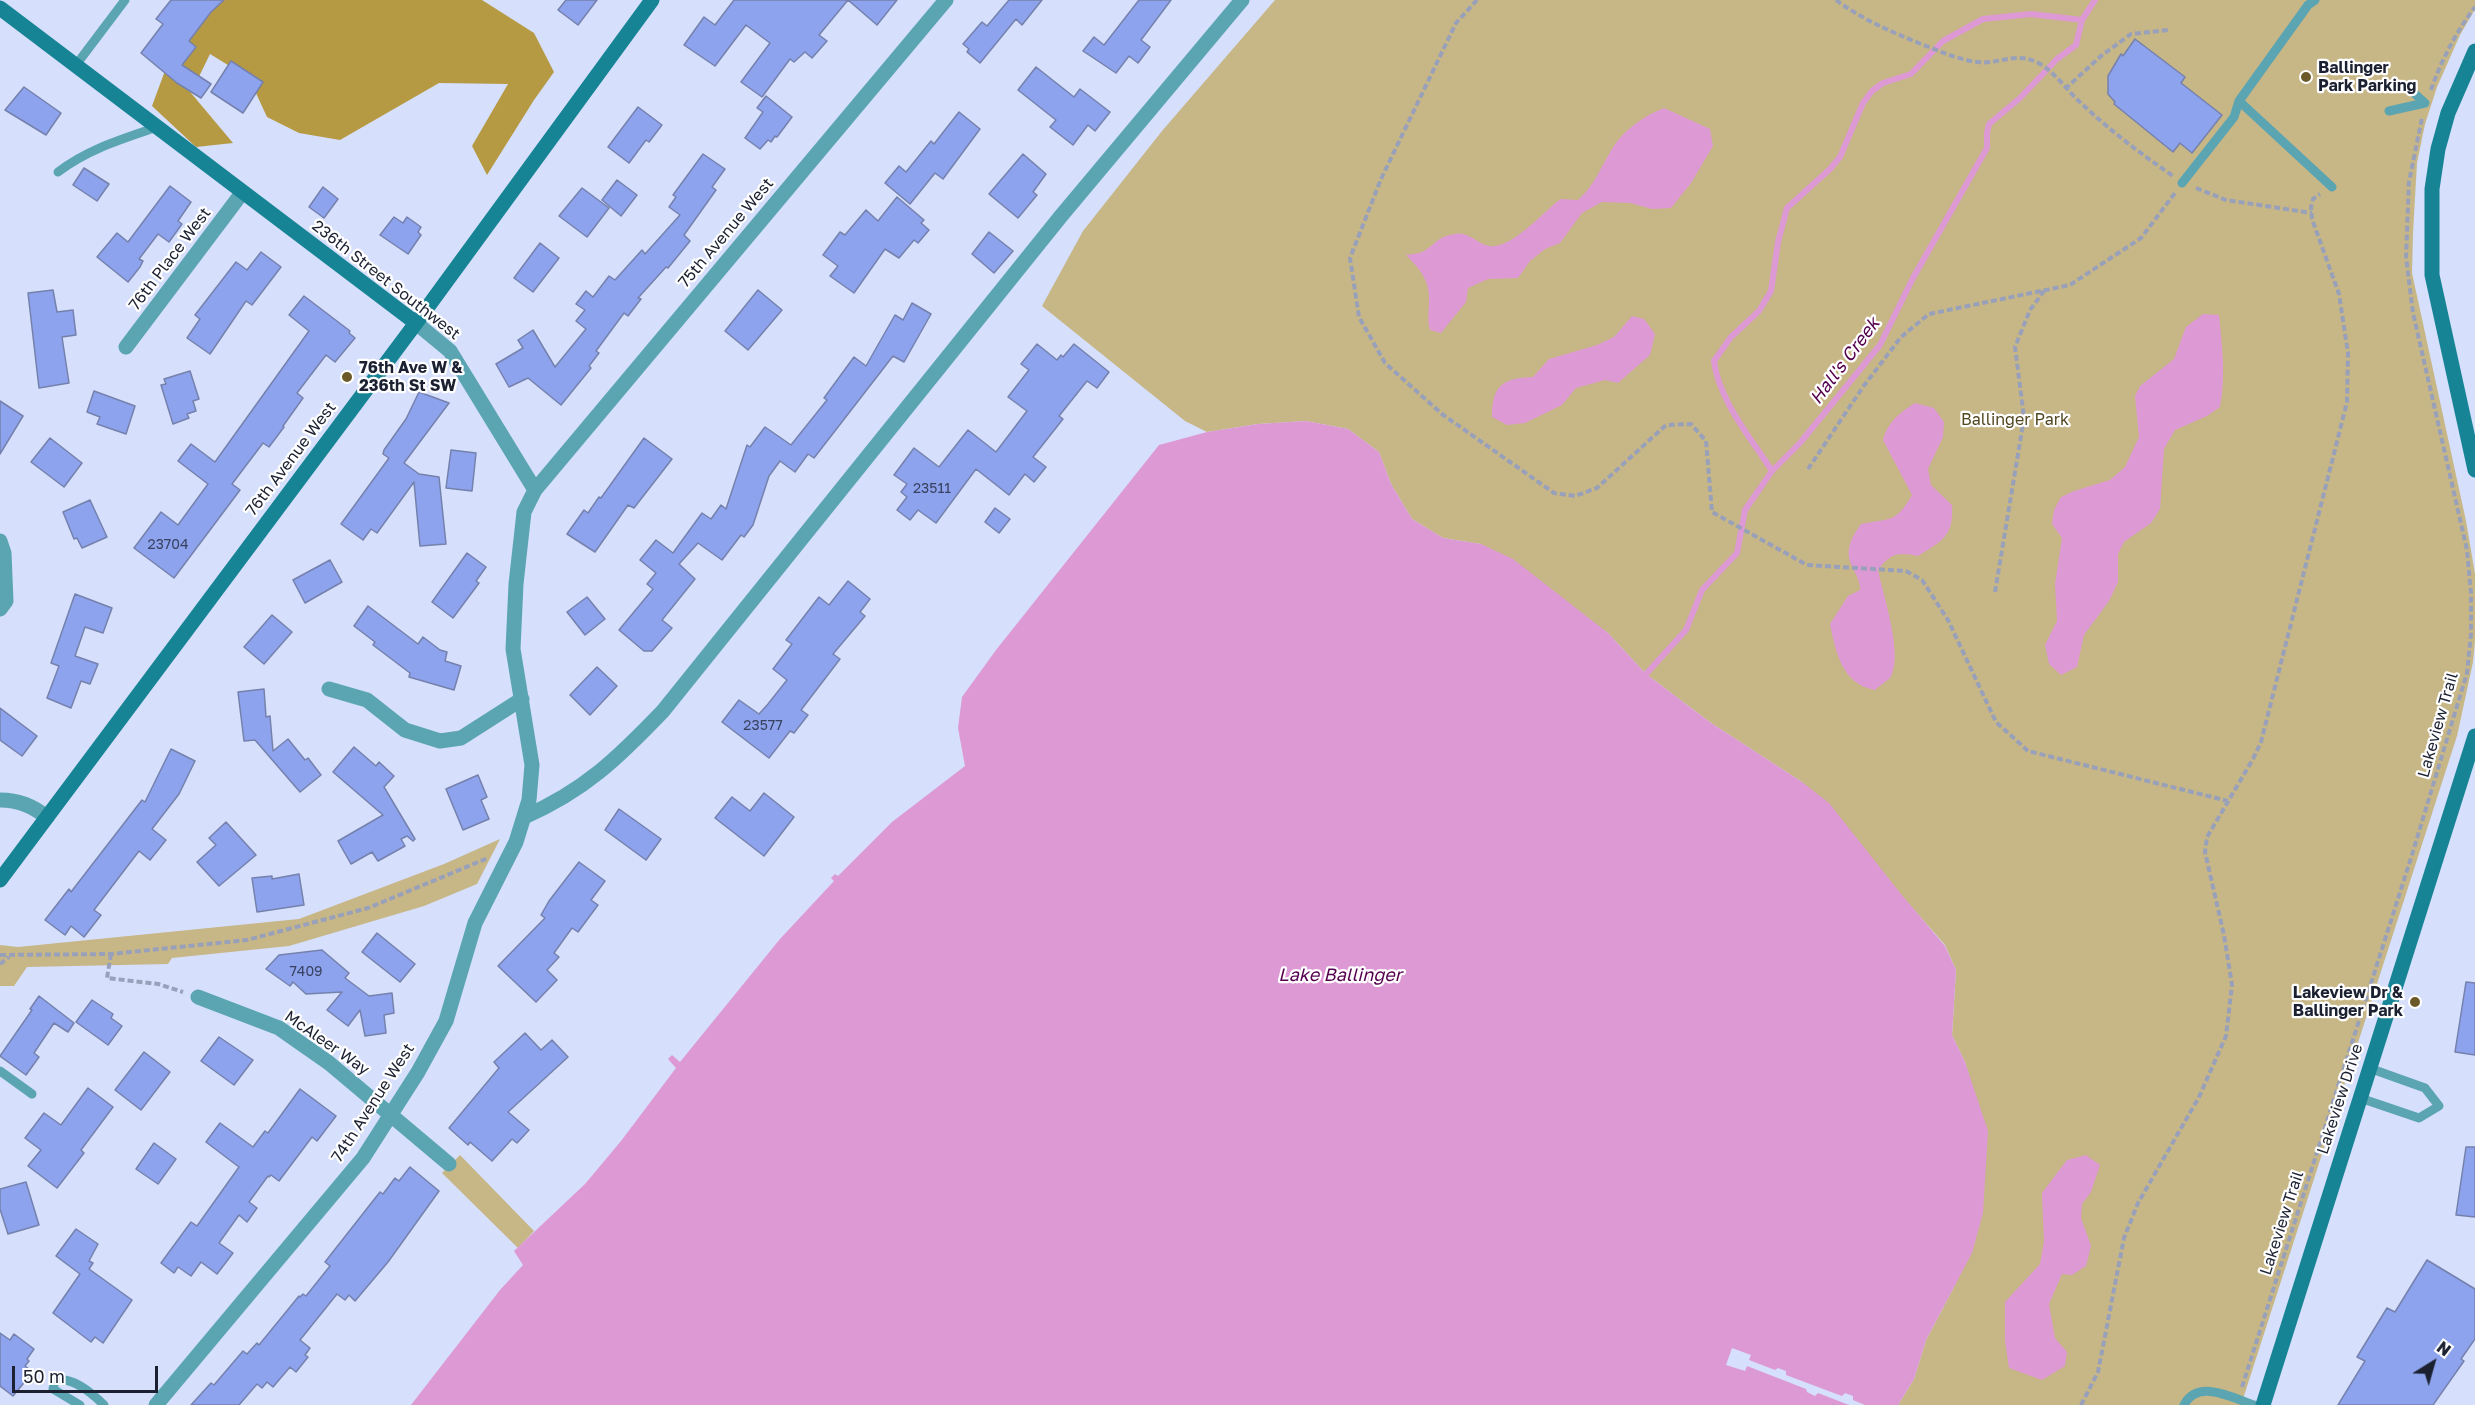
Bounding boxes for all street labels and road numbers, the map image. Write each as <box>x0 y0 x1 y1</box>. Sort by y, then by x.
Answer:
street label: 75th Avenue West <box>674 174 778 292</box>
street label: 76th Place West <box>125 204 215 314</box>
street label: 236th Street Southwest <box>308 216 464 344</box>
street label: 76th Avenue West <box>242 398 340 520</box>
street label: Lakeview Trail <box>2414 670 2462 780</box>
street label: McAleer Way <box>281 1007 373 1079</box>
street label: 74th Avenue West <box>327 1040 419 1166</box>
street label: Lakeview Drive <box>2313 1041 2367 1157</box>
street label: Lakeview Trail <box>2256 1169 2308 1277</box>

